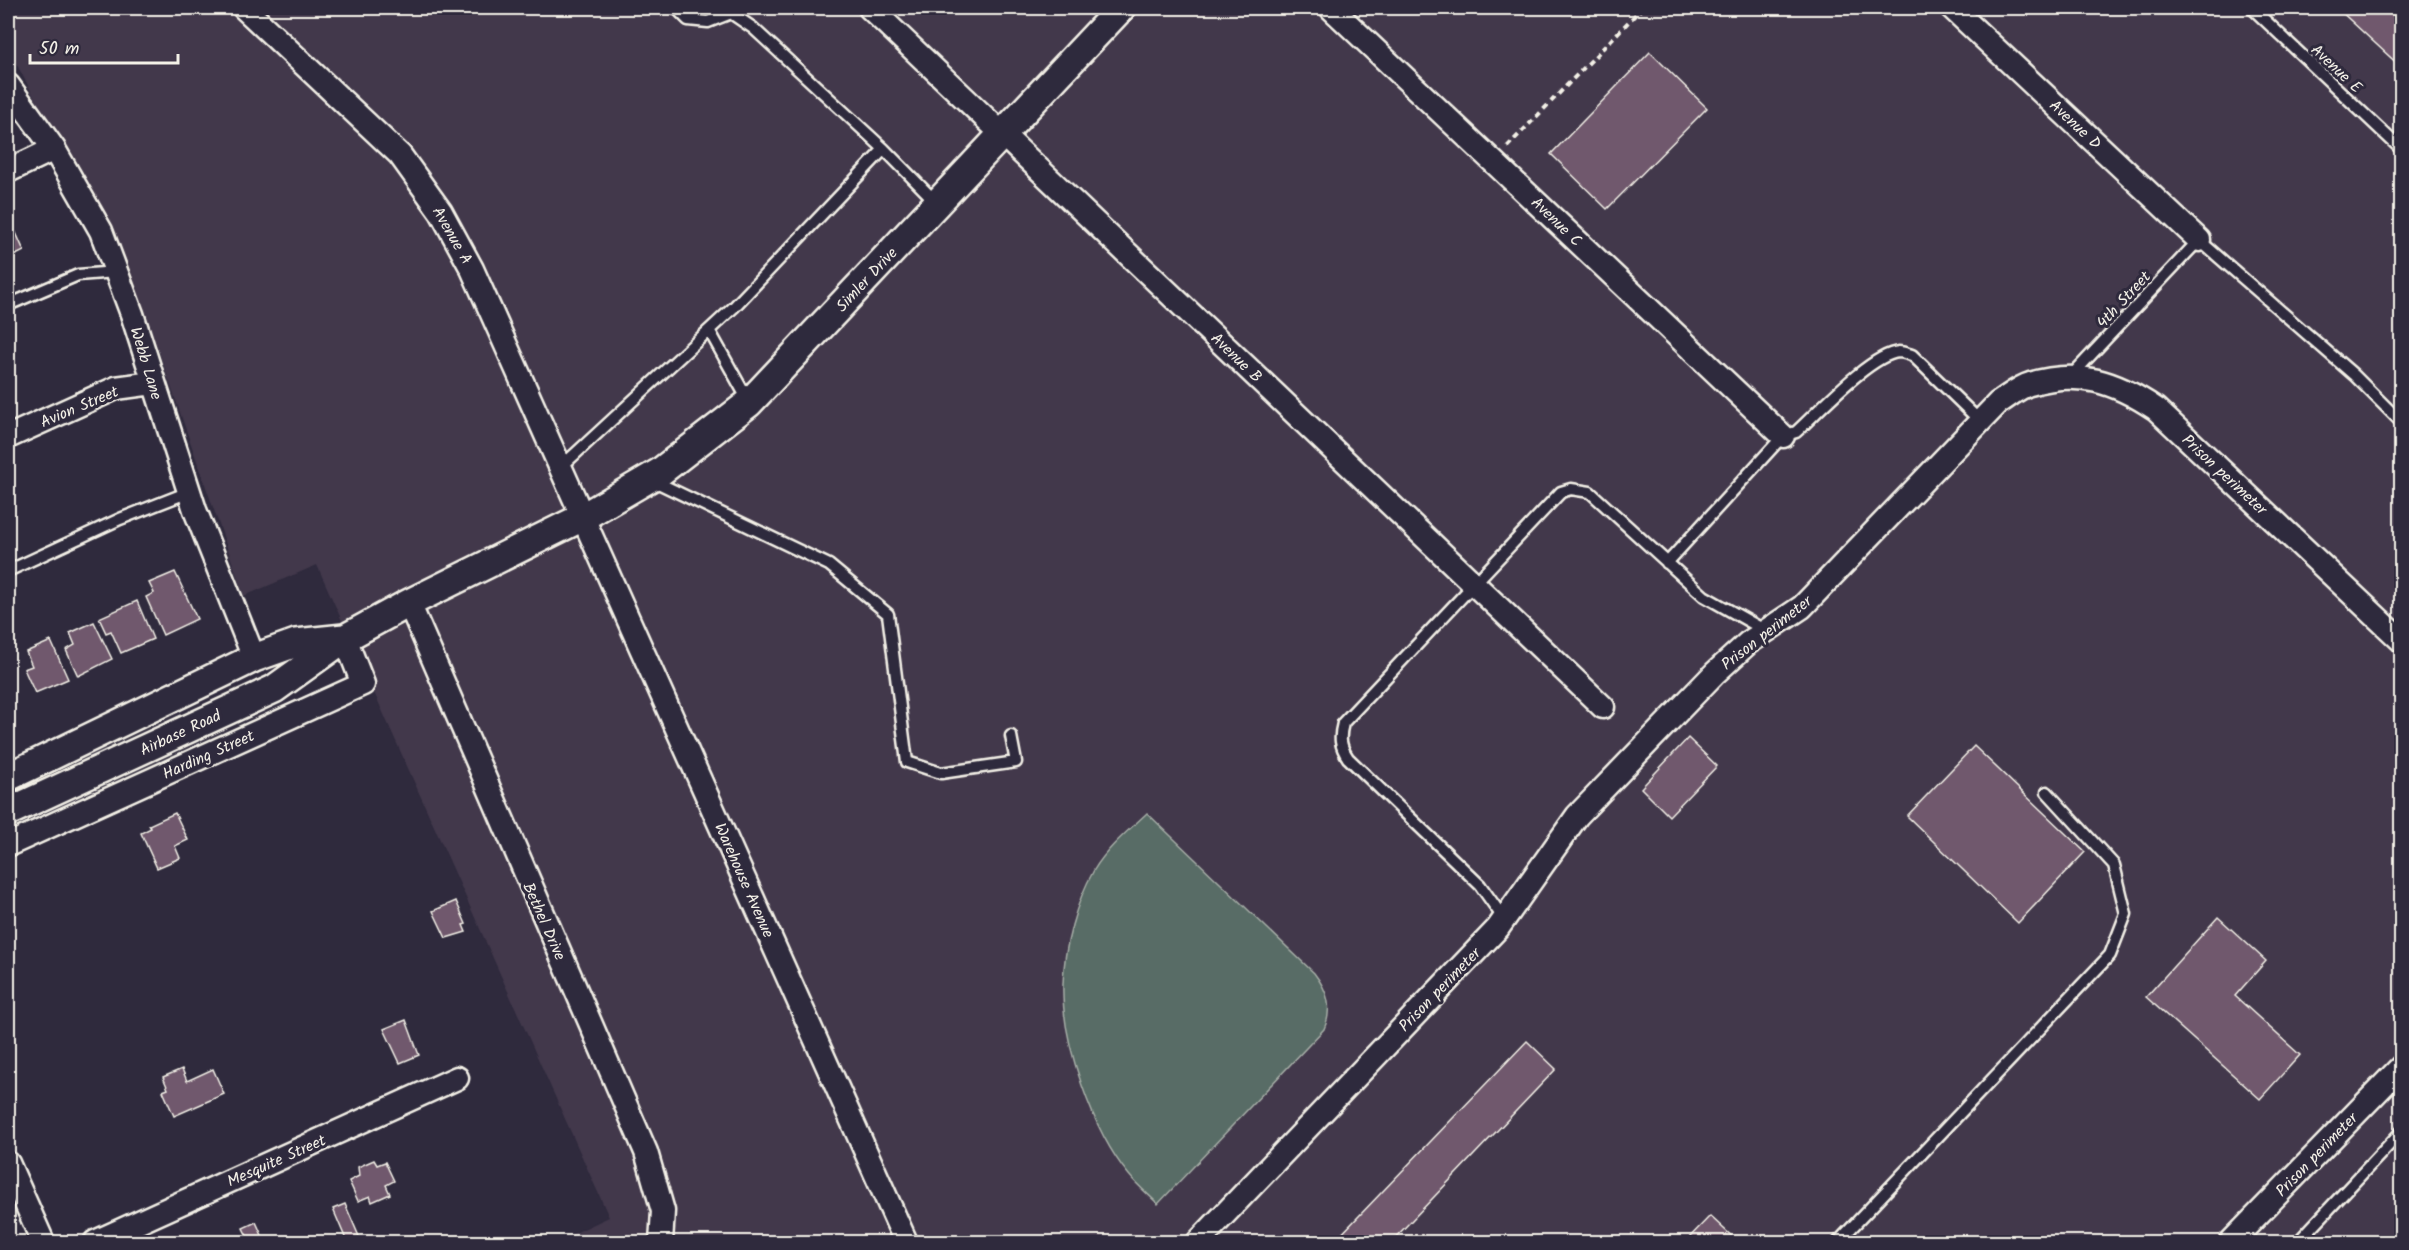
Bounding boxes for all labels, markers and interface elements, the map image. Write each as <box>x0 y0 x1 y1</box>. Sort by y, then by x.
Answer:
scale bar <box>30 27 178 65</box>
text: 50 m <box>39 35 79 64</box>
street label: Avenue E <box>2304 39 2368 100</box>
street label: Avenue D <box>2043 94 2107 156</box>
street label: Avenue C <box>1525 191 1587 253</box>
street label: Avenue A <box>425 202 478 270</box>
street label: Simler Drive <box>830 242 904 318</box>
street label: 4th Street <box>2091 265 2158 334</box>
street label: Webb Lane <box>123 324 168 403</box>
street label: Avenue B <box>1204 327 1268 389</box>
street label: Avion Street <box>36 379 123 435</box>
street label: Prison perimeter <box>2175 429 2274 523</box>
street label: Prison perimeter <box>1716 589 1819 677</box>
street label: Airbase Road <box>136 703 226 763</box>
street label: Harding Street <box>159 724 259 787</box>
street label: Warehouse Avenue <box>707 819 780 942</box>
street label: Bethel Drive <box>515 879 572 965</box>
street label: Prison perimeter <box>1393 941 1488 1038</box>
street label: Prison perimeter <box>2270 1106 2365 1203</box>
street label: Mesquite Street <box>223 1128 331 1194</box>

